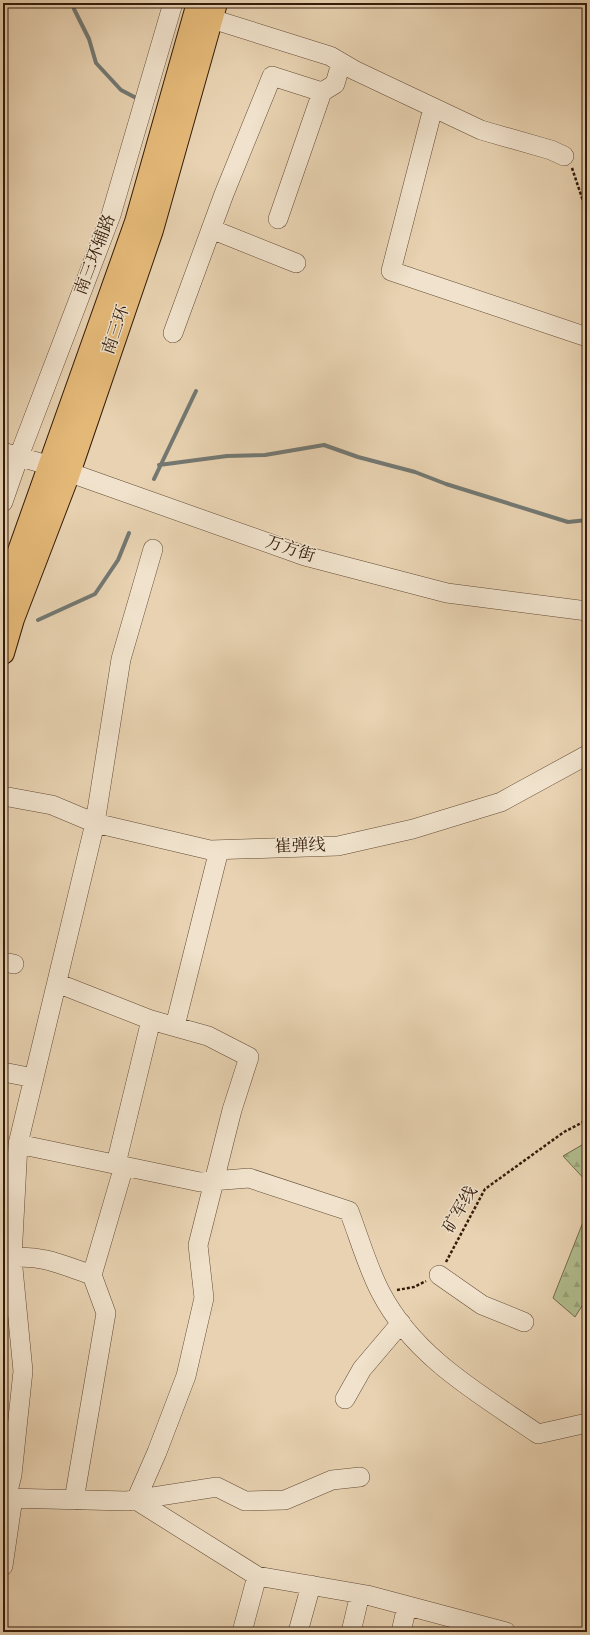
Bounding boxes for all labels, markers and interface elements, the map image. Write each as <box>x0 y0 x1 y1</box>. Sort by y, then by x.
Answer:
street label: 南三环辅路 <box>70 211 122 299</box>
street label: 南三环 <box>97 302 137 358</box>
street label: 万方街 <box>262 531 318 569</box>
street label: 崔弹线 <box>274 834 326 860</box>
street label: 矿军线 <box>438 1182 484 1238</box>

